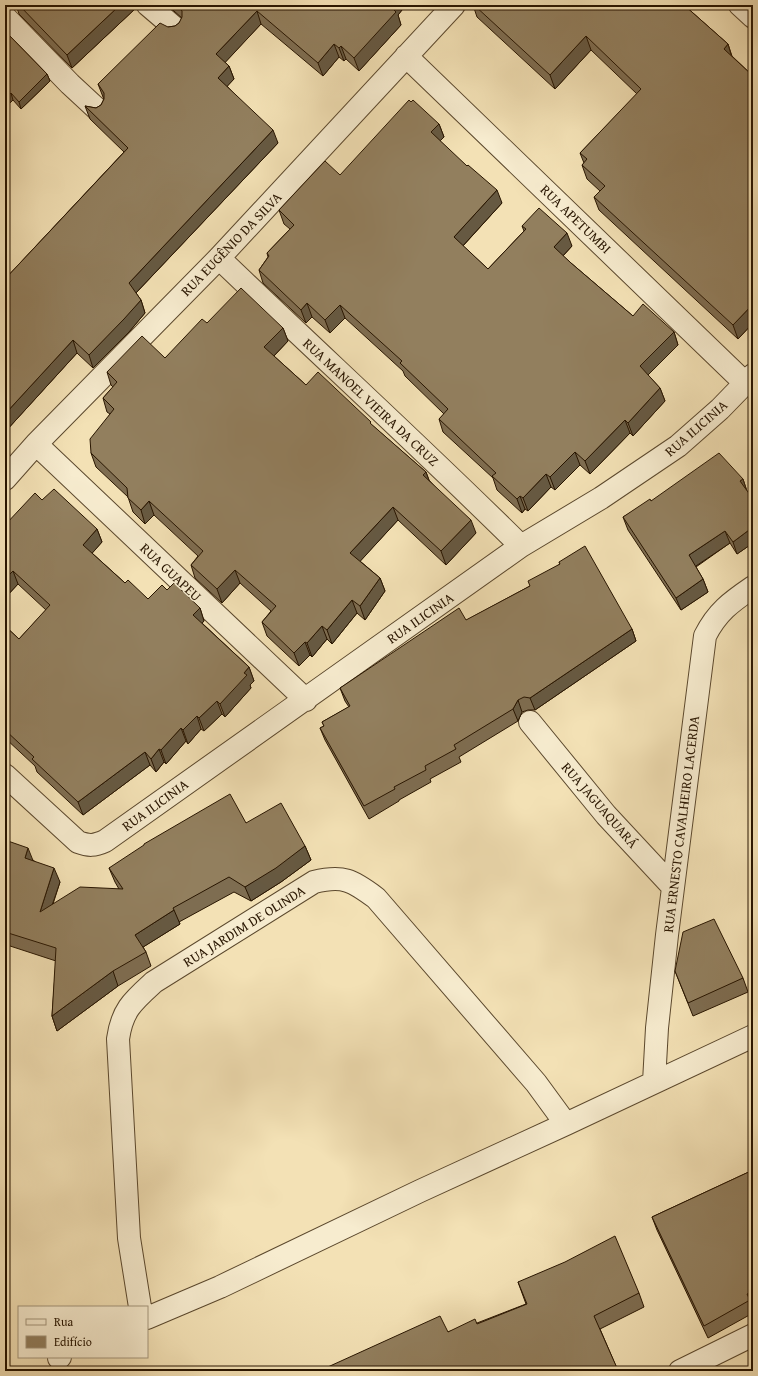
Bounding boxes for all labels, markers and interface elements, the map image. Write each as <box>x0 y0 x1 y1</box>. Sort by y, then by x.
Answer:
street label: RUA APETUMBI <box>536 180 616 258</box>
street label: RUA EUGÊNIO DA SILVA <box>176 187 286 300</box>
street label: RUA MANOEL VIEIRA DA CRUZ <box>299 334 443 470</box>
street label: RUA ILICINIA <box>660 395 732 461</box>
street label: RUA GUAPEU <box>136 538 206 606</box>
street label: RUA ILICINIA <box>383 587 458 648</box>
street label: RUA ERNESTO CAVALHEIRO LACERDA <box>658 714 704 934</box>
street label: RUA JAGUAQUARÁ <box>557 758 643 853</box>
street label: RUA ILICINIA <box>118 774 193 836</box>
street label: RUA JARDIM DE OLINDA <box>179 880 309 972</box>
legend <box>18 1306 148 1358</box>
text: Rua <box>54 1313 73 1330</box>
text: Edifício <box>54 1333 92 1350</box>

